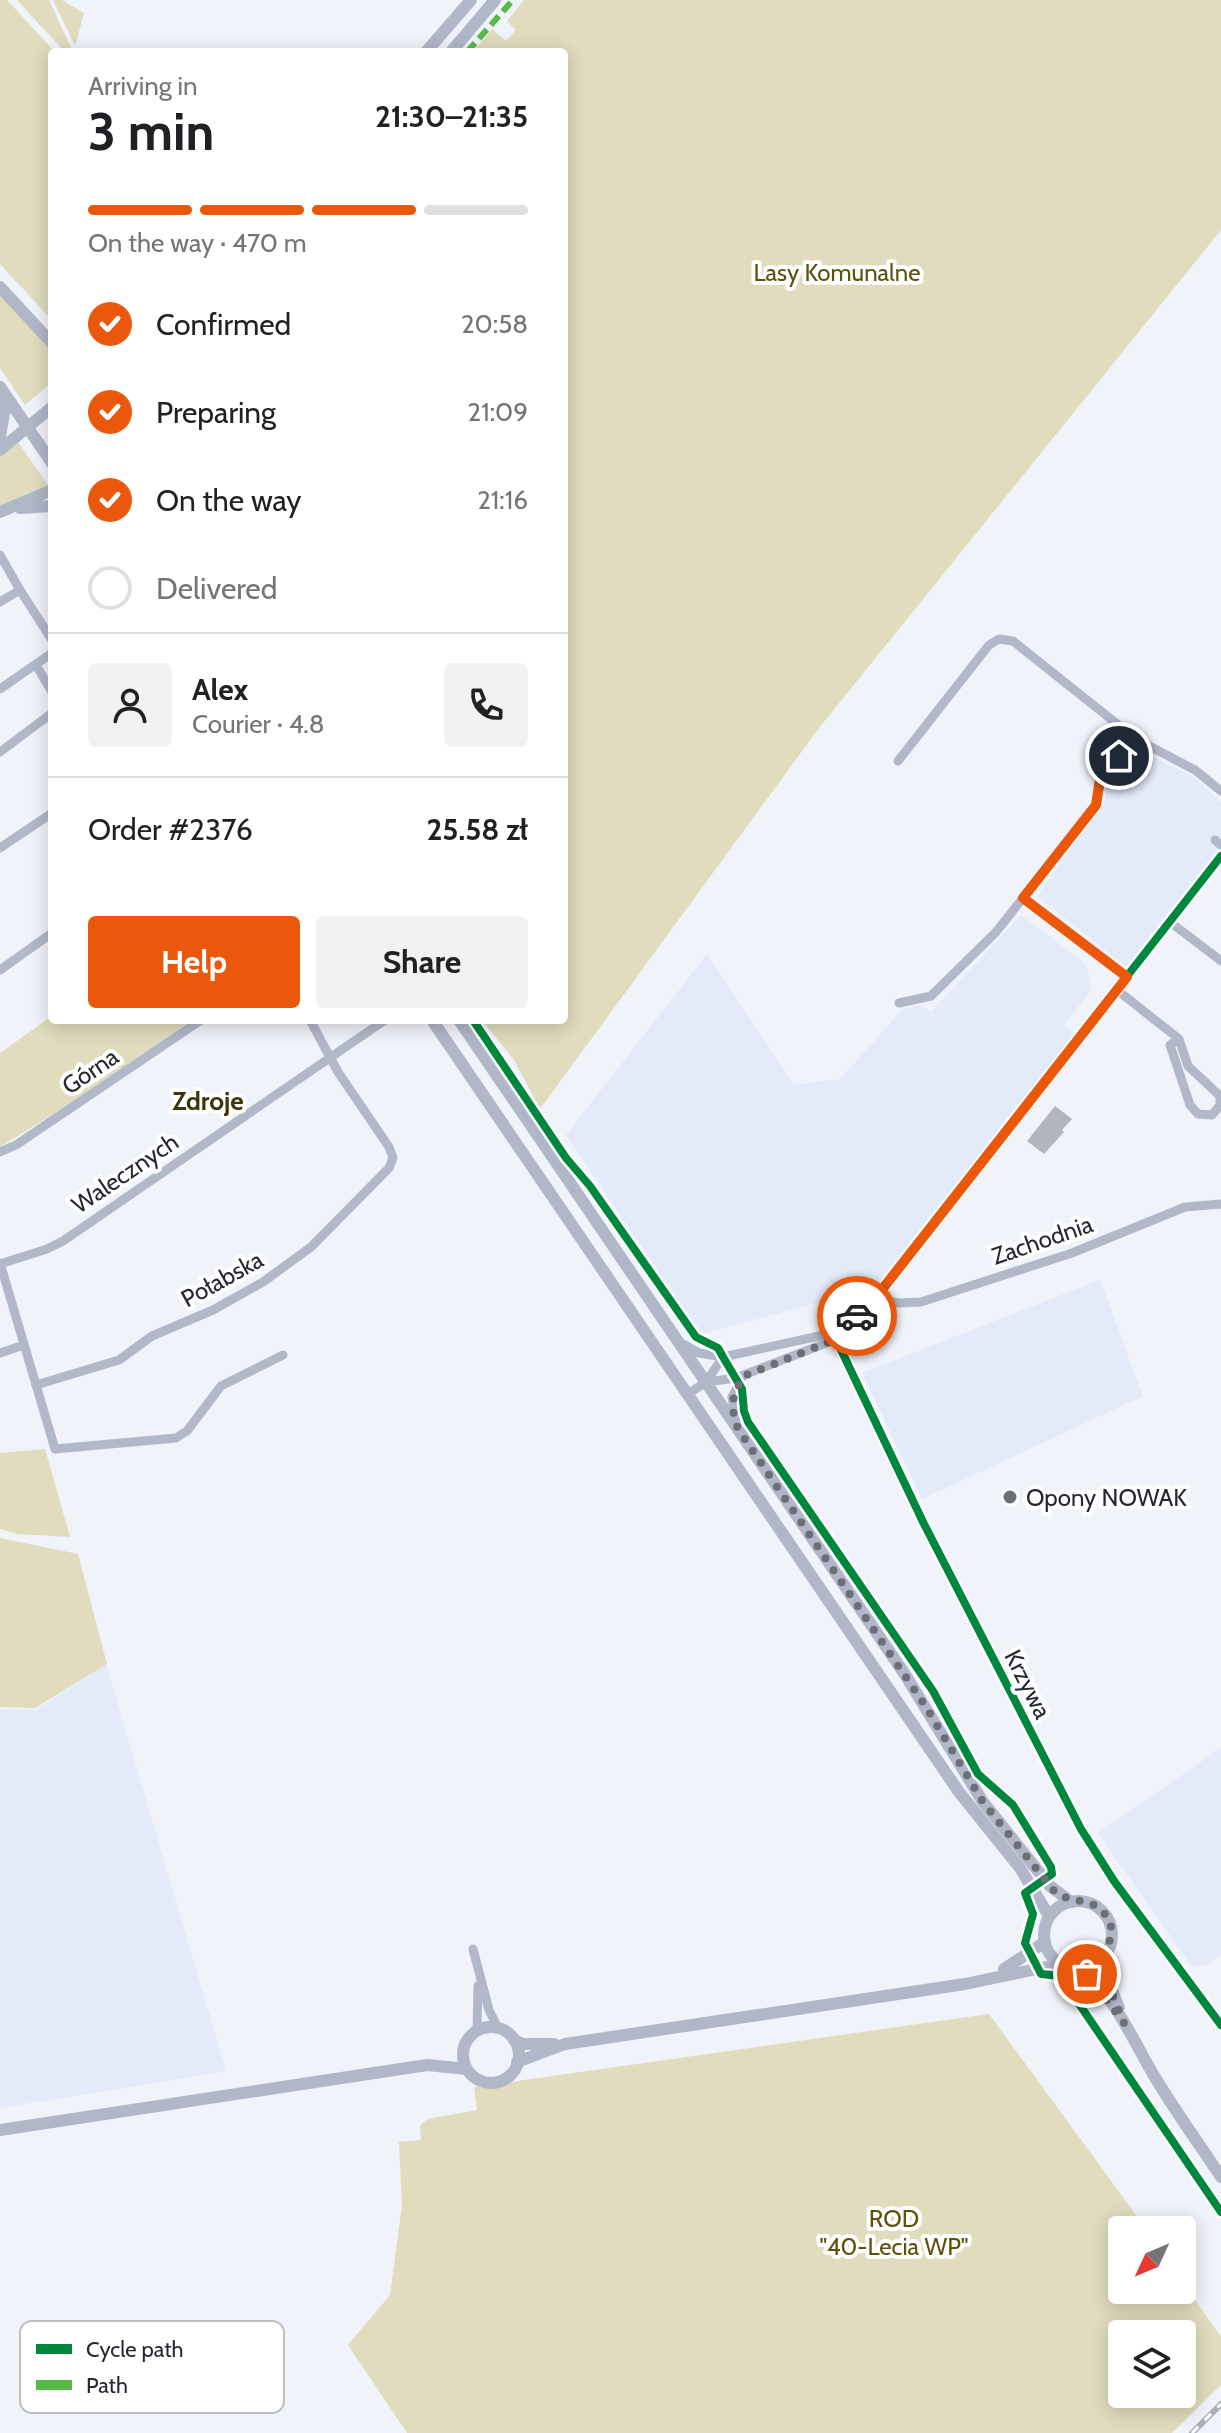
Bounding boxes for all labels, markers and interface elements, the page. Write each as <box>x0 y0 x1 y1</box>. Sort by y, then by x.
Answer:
text: Arriving in <box>88 70 198 102</box>
text: 21:30–21:35 <box>375 98 528 135</box>
text: 3 min <box>88 100 214 163</box>
text: On the way · 470 m <box>88 227 307 259</box>
park label: Lasy Komunalne <box>754 258 920 287</box>
icon: check <box>88 302 132 346</box>
text: Confirmed <box>156 306 291 343</box>
text: 20:58 <box>461 308 528 340</box>
icon: check <box>88 390 132 434</box>
text: Preparing <box>156 394 276 431</box>
text: 21:09 <box>468 396 528 428</box>
icon: check <box>88 478 132 522</box>
text: On the way <box>156 482 301 519</box>
text: 21:16 <box>477 484 528 516</box>
text: Delivered <box>156 570 277 607</box>
button: person <box>88 663 172 747</box>
button: phone <box>444 663 528 747</box>
text: Alex <box>192 671 248 708</box>
text: Courier · 4.8 <box>192 708 325 740</box>
pin <box>1085 722 1153 790</box>
icon: home <box>1097 734 1141 778</box>
text: Order #2376 <box>88 811 253 848</box>
text: 25.58 zł <box>427 811 528 848</box>
button: Help <box>88 916 300 1008</box>
button: Share <box>316 916 528 1008</box>
street label: Górna <box>56 1041 124 1100</box>
district label: Zdroje <box>172 1085 244 1117</box>
street label: Walecznych <box>66 1127 184 1219</box>
street label: Zachodnia <box>988 1209 1097 1271</box>
street label: Połabska <box>176 1244 268 1313</box>
courier <box>817 1276 897 1356</box>
icon: car <box>835 1294 879 1338</box>
place label: Opony NOWAK <box>1026 1483 1187 1512</box>
marker: Opony NOWAK <box>1001 1488 1019 1506</box>
street label: Krzywa <box>998 1645 1058 1724</box>
pin <box>1053 1940 1121 2008</box>
icon: bag <box>1065 1952 1109 1996</box>
park label: ROD "40-Lecia WP" <box>819 2204 969 2261</box>
north arrow <box>1108 2216 1196 2304</box>
map controls <box>1108 2216 1196 2408</box>
button: layers <box>1108 2320 1196 2408</box>
legend <box>20 2321 284 2413</box>
text: Cycle path <box>86 2336 184 2363</box>
text: Path <box>86 2372 128 2399</box>

